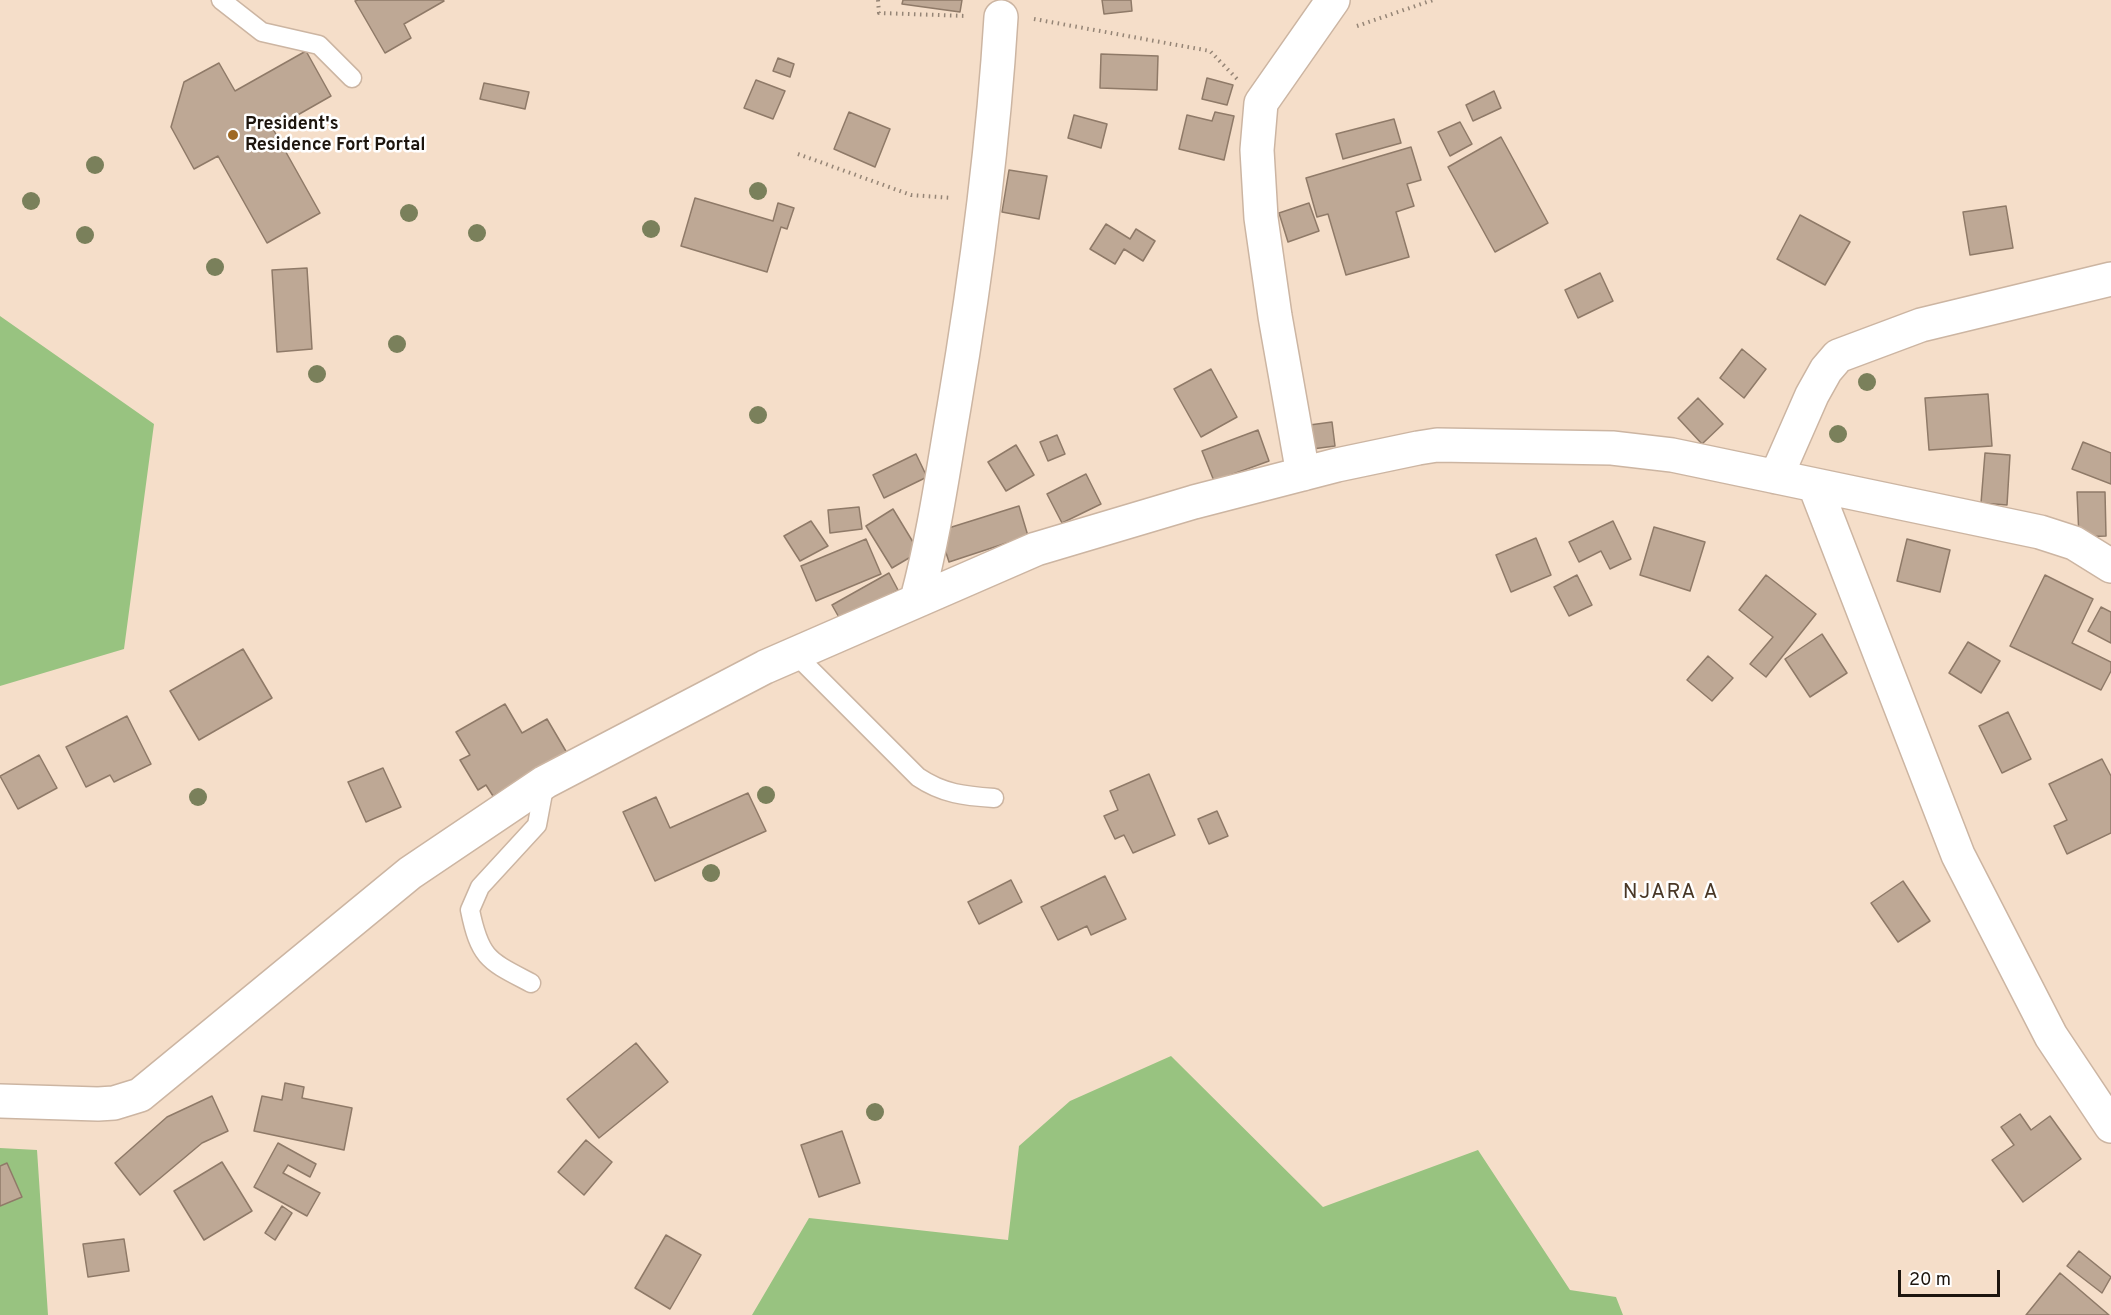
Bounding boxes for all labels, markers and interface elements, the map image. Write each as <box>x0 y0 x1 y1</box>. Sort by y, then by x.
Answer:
place label: President's Residence Fort Portal <box>245 114 425 156</box>
marker: President's Residence Fort Portal <box>226 128 240 142</box>
district label: NJARA A <box>1623 881 1719 907</box>
scale bar <box>1901 1258 2003 1296</box>
text: 20 m <box>1909 1269 1951 1292</box>

